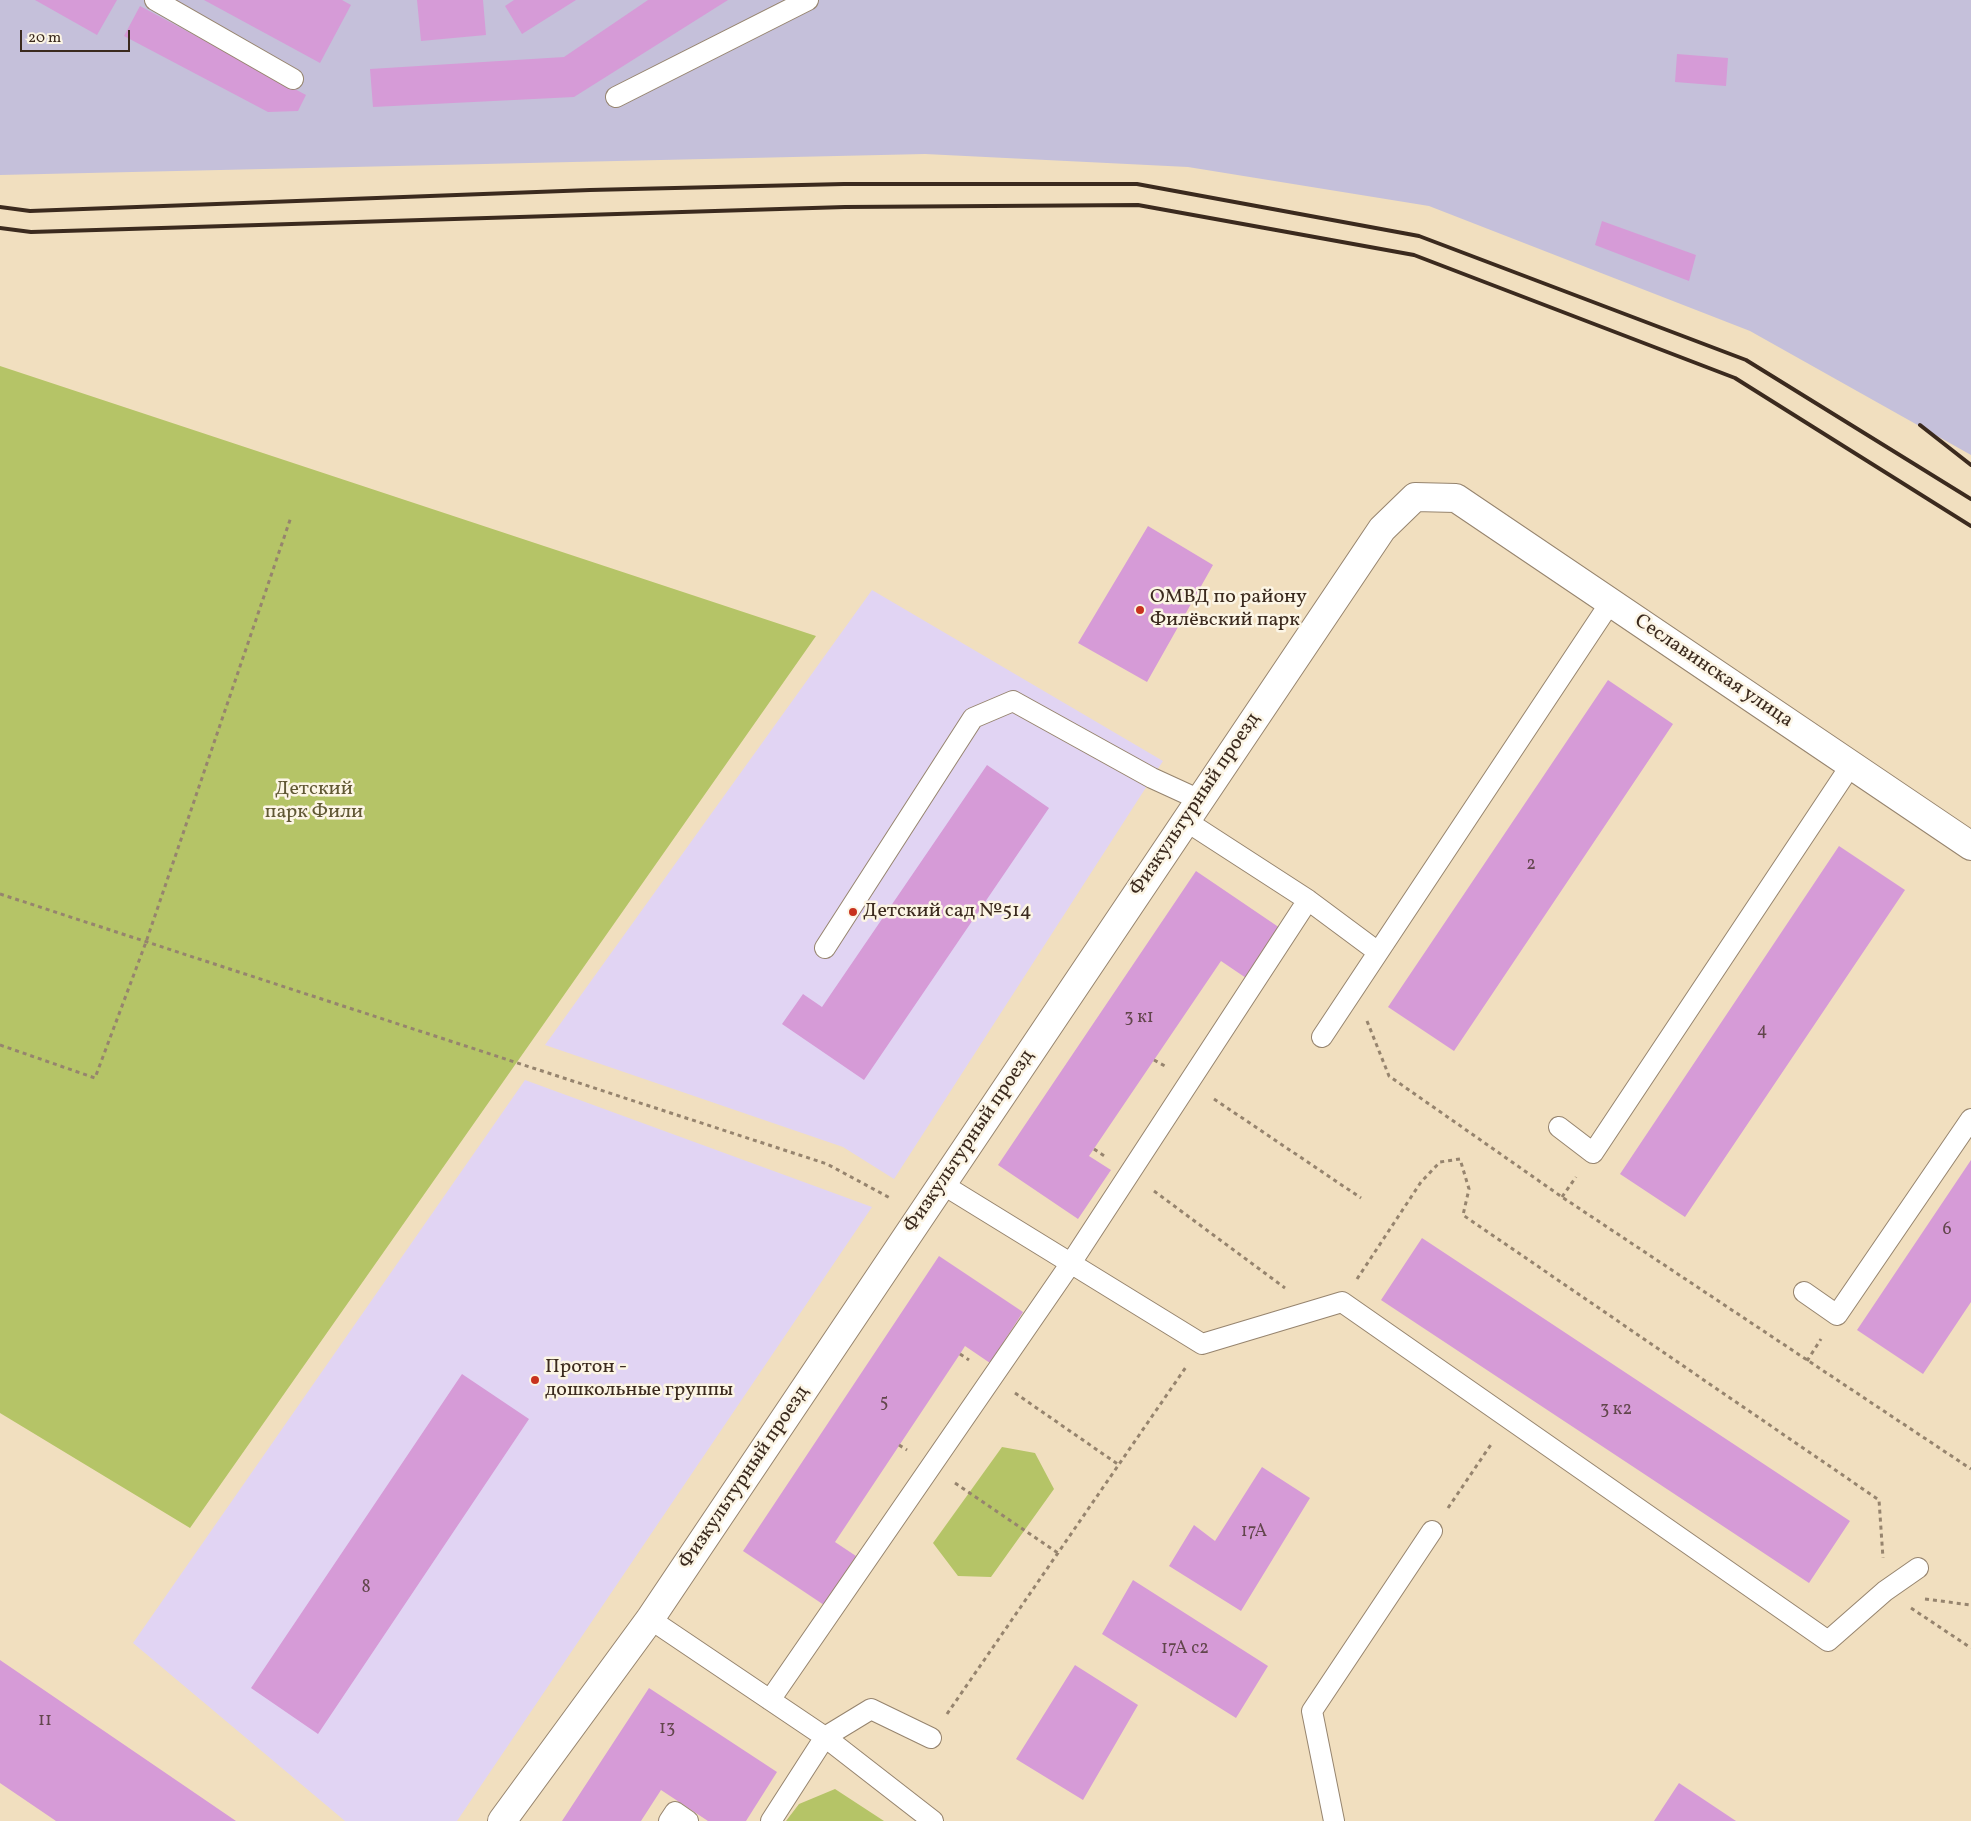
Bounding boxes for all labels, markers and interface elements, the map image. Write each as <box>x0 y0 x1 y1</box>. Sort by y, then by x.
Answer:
scale bar <box>22 20 132 52</box>
text: 20 m <box>28 28 61 49</box>
place label: ОМВД по району Филёвский парк <box>1150 586 1307 633</box>
marker: ОМВД по району Филёвский парк <box>1134 604 1146 616</box>
street label: Сеславинская улица <box>1629 610 1797 734</box>
street label: Физкультурный проезд <box>1126 709 1266 901</box>
park label: Детский парк Фили <box>265 778 363 825</box>
house number: 2 <box>1526 855 1536 877</box>
place label: Детский сад №514 <box>863 900 1032 924</box>
marker: Детский сад №514 <box>847 906 859 918</box>
house number: 3 к1 <box>1124 1008 1154 1030</box>
house number: 4 <box>1757 1021 1767 1043</box>
street label: Физкультурный проезд <box>900 1046 1040 1238</box>
house number: 6 <box>1942 1220 1952 1242</box>
place label: Протон - дошкольные группы <box>545 1356 733 1403</box>
marker: Протон - дошкольные группы <box>529 1374 541 1386</box>
street label: Физкультурный проезд <box>675 1382 815 1574</box>
house number: 5 <box>880 1393 888 1415</box>
house number: 3 к2 <box>1600 1400 1632 1422</box>
house number: 17А <box>1241 1522 1267 1544</box>
house number: 8 <box>361 1578 371 1600</box>
house number: 17А с2 <box>1161 1639 1209 1661</box>
house number: 11 <box>38 1711 52 1733</box>
house number: 13 <box>659 1719 675 1741</box>

